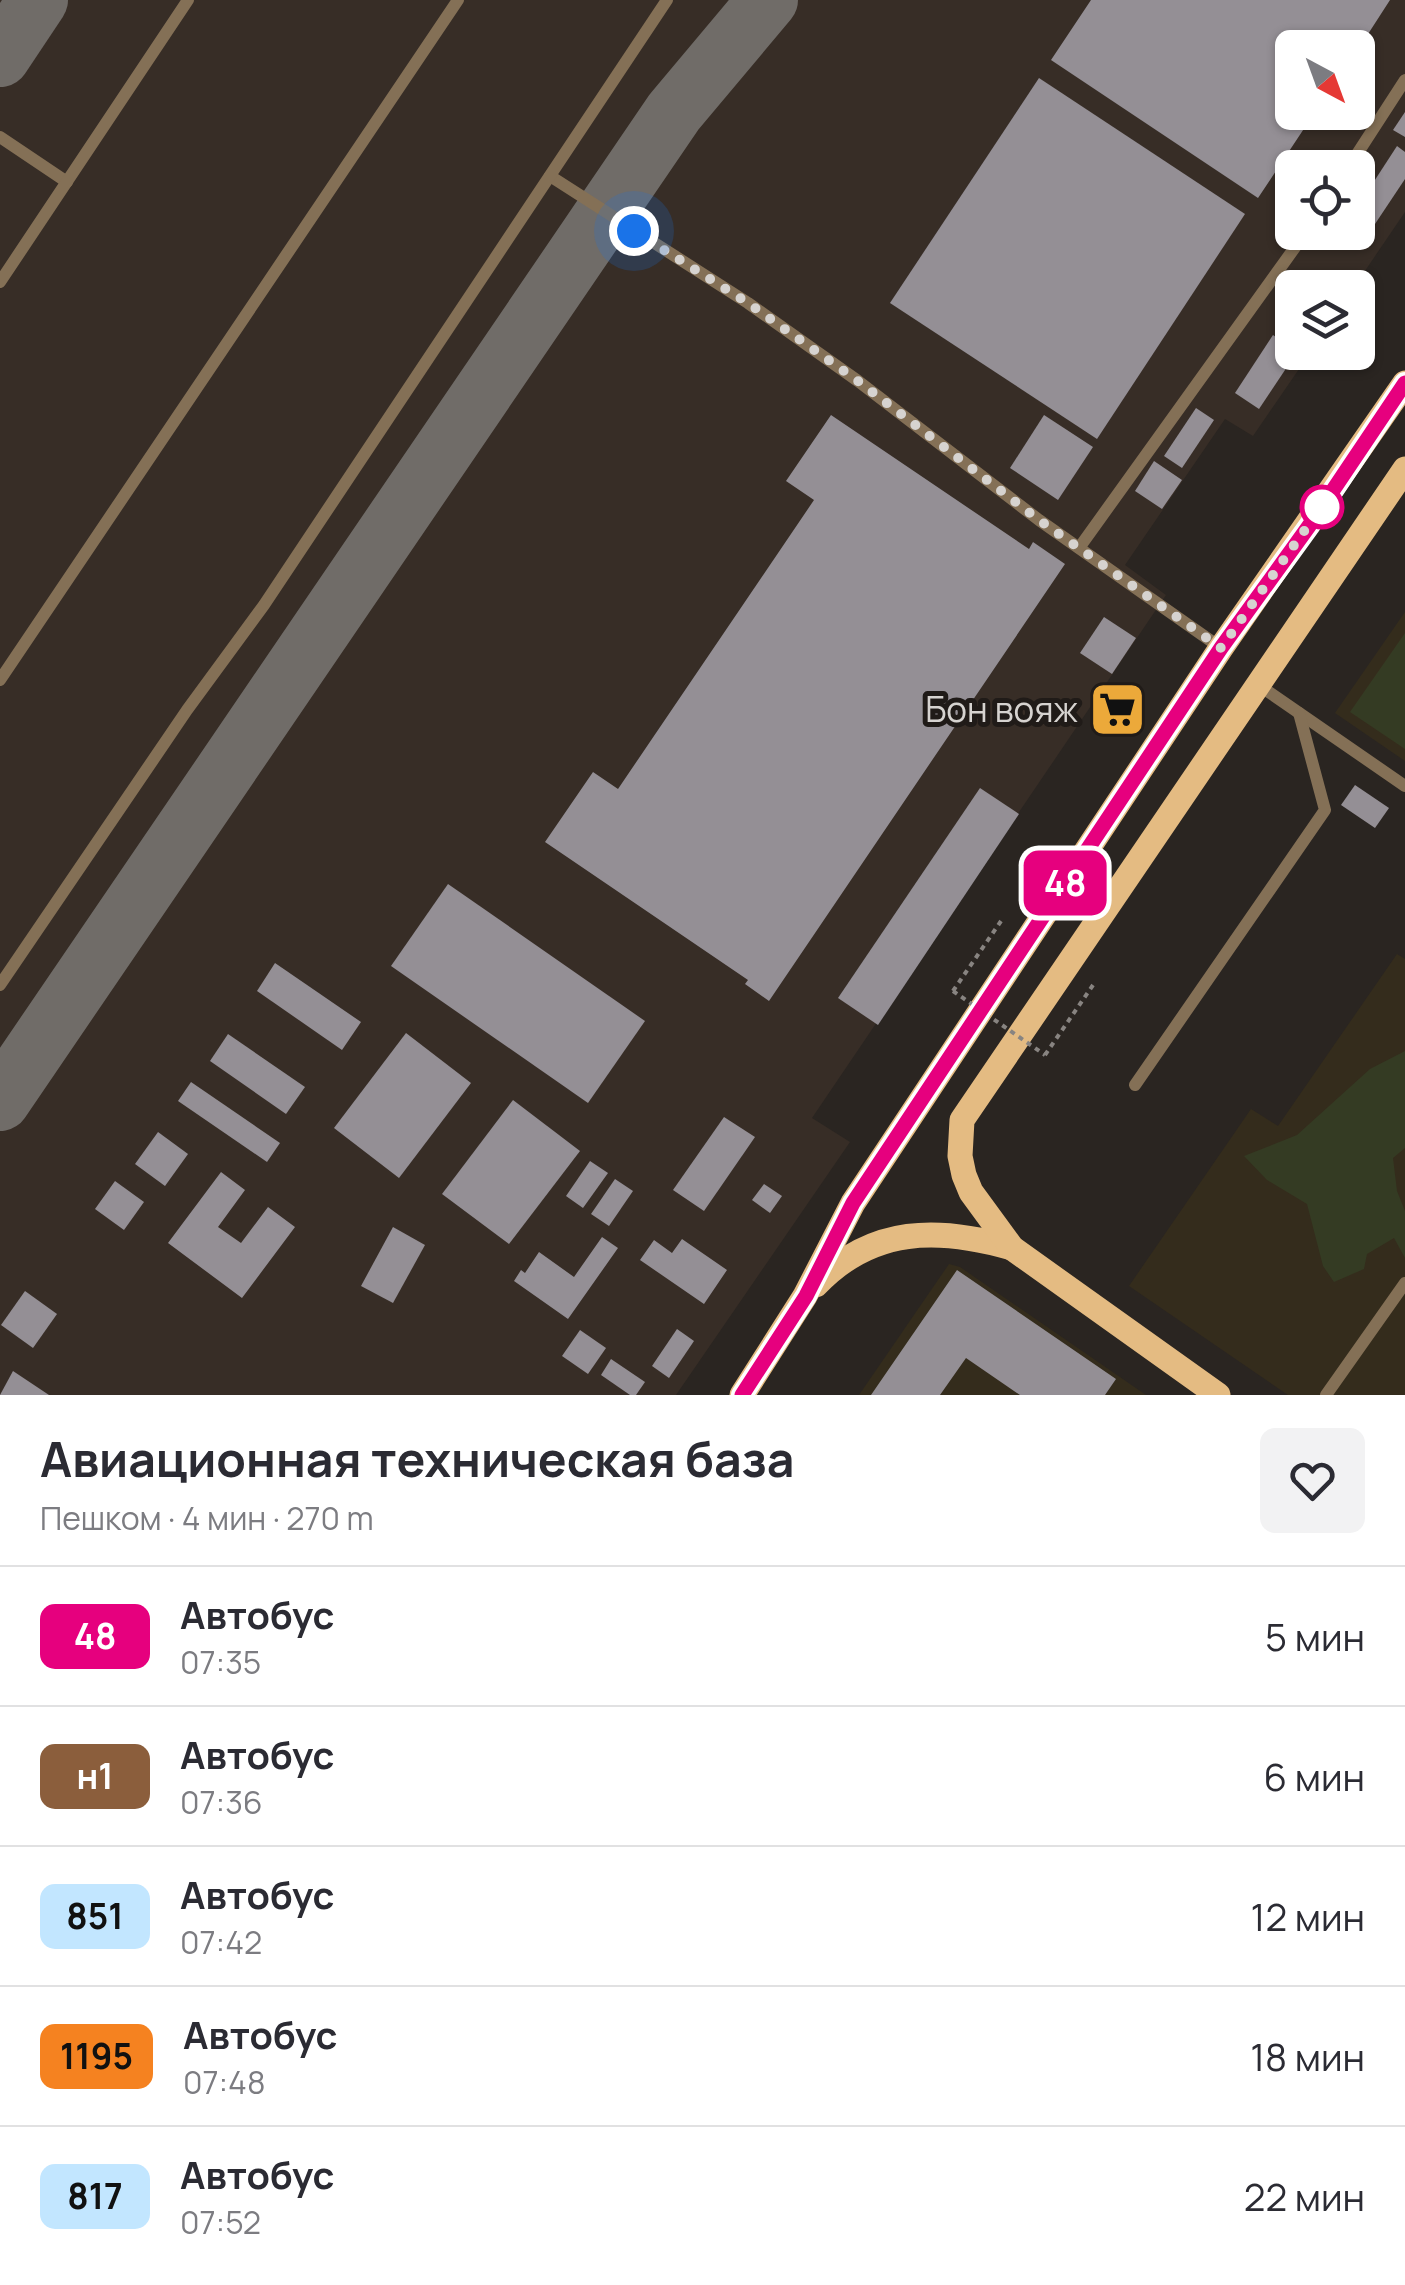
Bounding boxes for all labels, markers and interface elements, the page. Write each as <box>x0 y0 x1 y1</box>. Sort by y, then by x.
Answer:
north arrow <box>1275 30 1375 130</box>
map controls <box>1275 30 1375 370</box>
button: locate <box>1275 150 1375 250</box>
your location <box>609 206 659 256</box>
button: layers <box>1275 270 1375 370</box>
unlabelled marker <box>1301 486 1343 528</box>
supermarket icon: Бон вояж <box>1087 680 1147 740</box>
place label: Бон вояж <box>925 685 1079 733</box>
line badge: 48 <box>1020 850 1110 916</box>
text: 48 <box>1044 859 1086 907</box>
text: Авиационная техническая база <box>40 1426 794 1491</box>
button: heart <box>1260 1428 1365 1533</box>
text: Пешком · 4 мин · 270 m <box>40 1496 374 1540</box>
text: Автобус <box>180 1588 334 1640</box>
text: 5 мин <box>1265 1610 1365 1662</box>
text: 48 <box>74 1612 116 1660</box>
text: 07:35 <box>180 1640 261 1684</box>
text: Автобус <box>180 1728 334 1780</box>
text: 6 мин <box>1263 1750 1365 1802</box>
text: н1 <box>76 1752 114 1800</box>
text: 07:36 <box>180 1780 263 1824</box>
text: Автобус <box>180 1868 334 1920</box>
text: 12 мин <box>1251 1890 1365 1942</box>
text: 851 <box>66 1892 124 1940</box>
text: 07:42 <box>180 1920 262 1964</box>
text: Автобус <box>183 2008 337 2060</box>
text: 18 мин <box>1250 2030 1365 2082</box>
text: 1195 <box>60 2032 133 2080</box>
text: 07:48 <box>183 2060 266 2104</box>
text: Автобус <box>180 2148 334 2200</box>
text: 22 мин <box>1244 2170 1365 2222</box>
text: 817 <box>67 2172 123 2220</box>
text: 07:52 <box>180 2200 261 2244</box>

